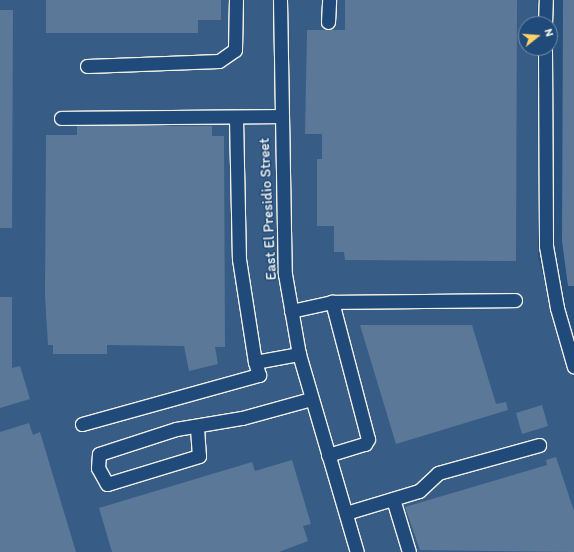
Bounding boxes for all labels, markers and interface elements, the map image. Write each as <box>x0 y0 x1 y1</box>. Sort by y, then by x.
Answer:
north arrow <box>518 16 558 56</box>
text: N <box>542 27 556 38</box>
street label: East El Presidio Street <box>255 137 281 281</box>

